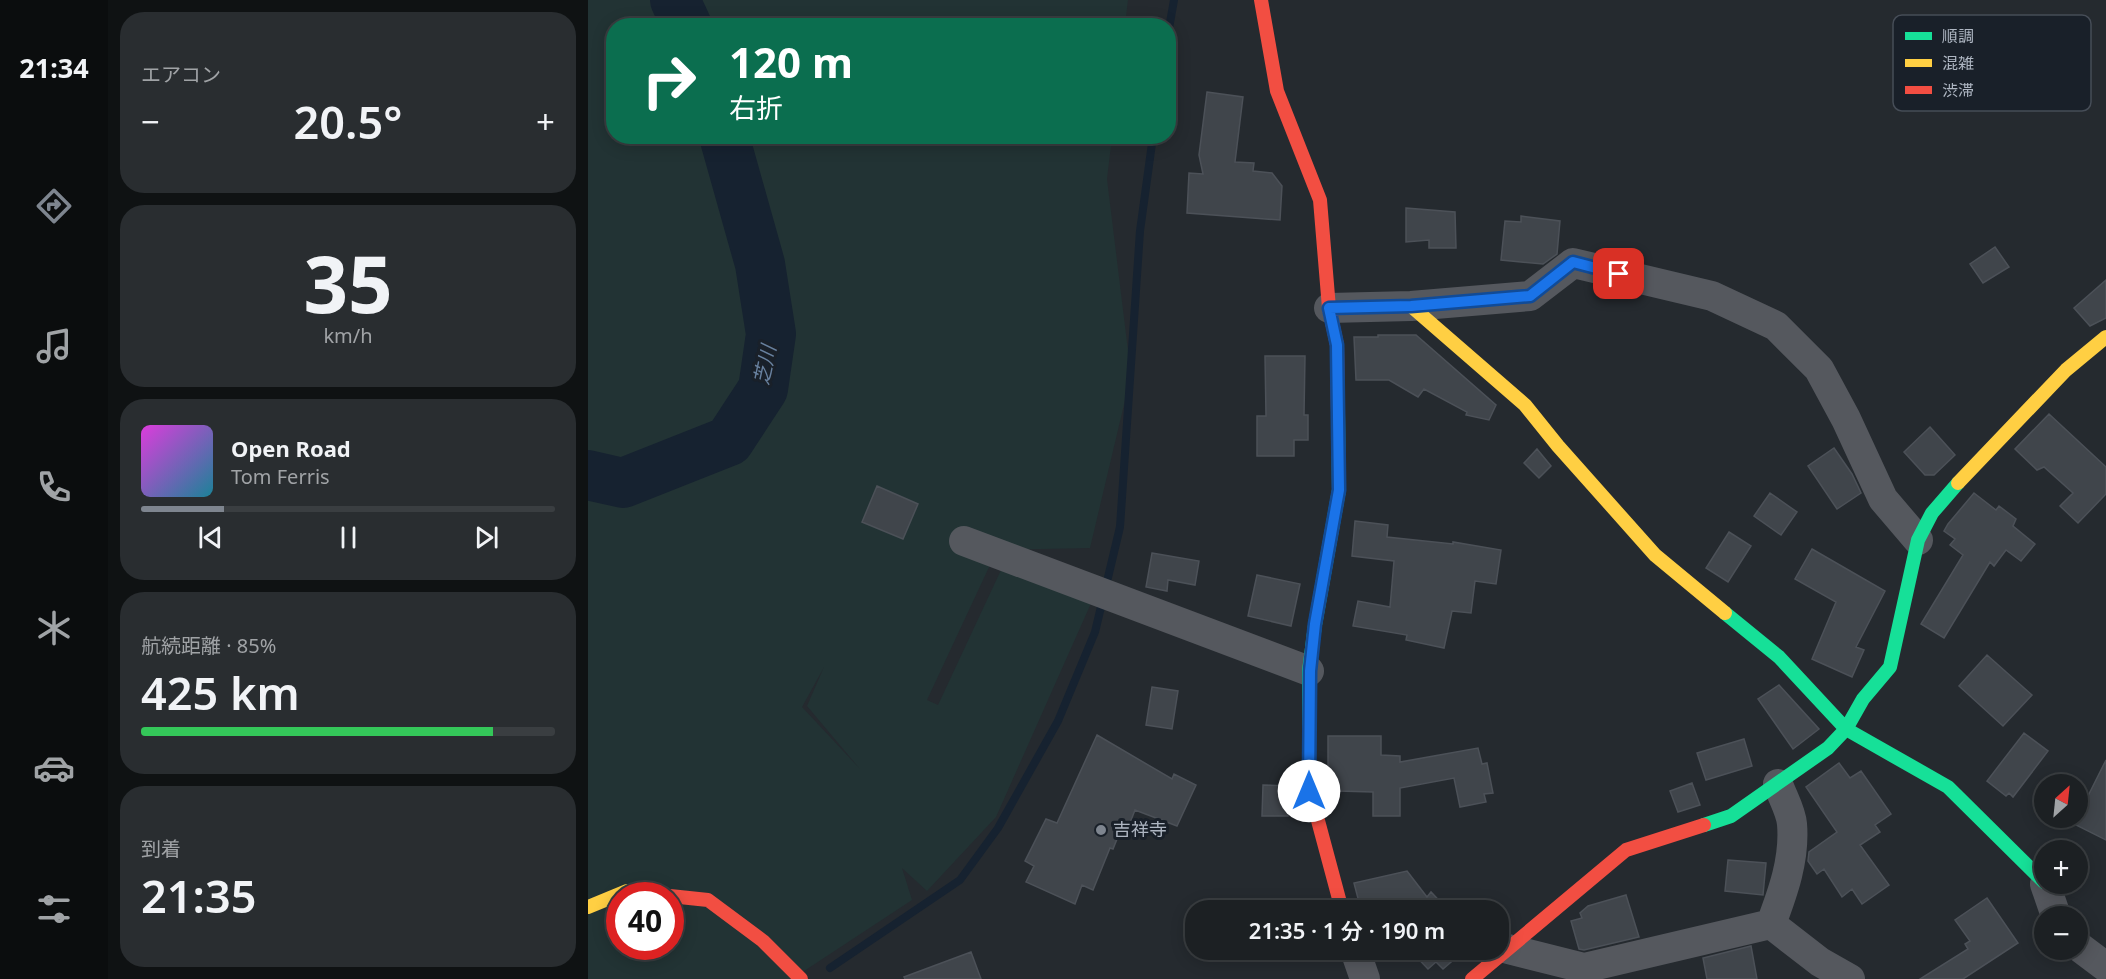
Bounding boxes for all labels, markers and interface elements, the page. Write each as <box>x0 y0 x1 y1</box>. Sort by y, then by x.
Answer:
legend <box>1893 15 2091 111</box>
text: 順調 <box>1942 25 1974 47</box>
text: 120 m <box>729 33 853 90</box>
icon: right <box>630 42 708 120</box>
text: 21:34 <box>19 49 89 86</box>
text: 混雑 <box>1942 52 1974 74</box>
text: エアコン <box>141 61 221 88</box>
text: 渋滞 <box>1942 79 1974 101</box>
text: 右折 <box>729 89 783 126</box>
text: 20.5° <box>294 91 402 152</box>
text: − <box>141 99 160 144</box>
text: + <box>536 99 555 144</box>
icon: directions <box>33 185 75 227</box>
text: 35 <box>303 230 393 336</box>
pin <box>1593 248 1644 299</box>
icon: arrive <box>1602 257 1635 290</box>
text: km/h <box>323 322 373 349</box>
icon: music <box>33 325 75 367</box>
water label: 芝川 <box>747 341 782 387</box>
text: Open Road <box>231 433 351 463</box>
text: Tom Ferris <box>231 463 330 490</box>
icon: phone <box>33 466 75 508</box>
icon: previous <box>194 521 227 554</box>
icon: pause <box>332 521 365 554</box>
icon: next <box>470 521 503 554</box>
icon: climate <box>33 607 75 649</box>
text: 航続距離 · 85% <box>141 632 276 659</box>
text: 425 km <box>141 662 300 723</box>
icon: car <box>33 747 75 789</box>
position arrow <box>1277 759 1341 823</box>
north arrow <box>2034 774 2088 828</box>
map controls <box>2034 774 2088 960</box>
place label: 吉祥寺 <box>1113 817 1167 841</box>
marker: 吉祥寺 <box>1094 823 1108 837</box>
text: 到着 <box>141 835 181 862</box>
button: + <box>2034 840 2088 894</box>
text: 21:35 <box>141 865 256 926</box>
speed limit sign: 40 <box>606 882 684 960</box>
icon: filters <box>33 888 75 930</box>
button: − <box>2034 906 2088 960</box>
text: 21:35 · 1 分 · 190 m <box>1249 915 1445 945</box>

